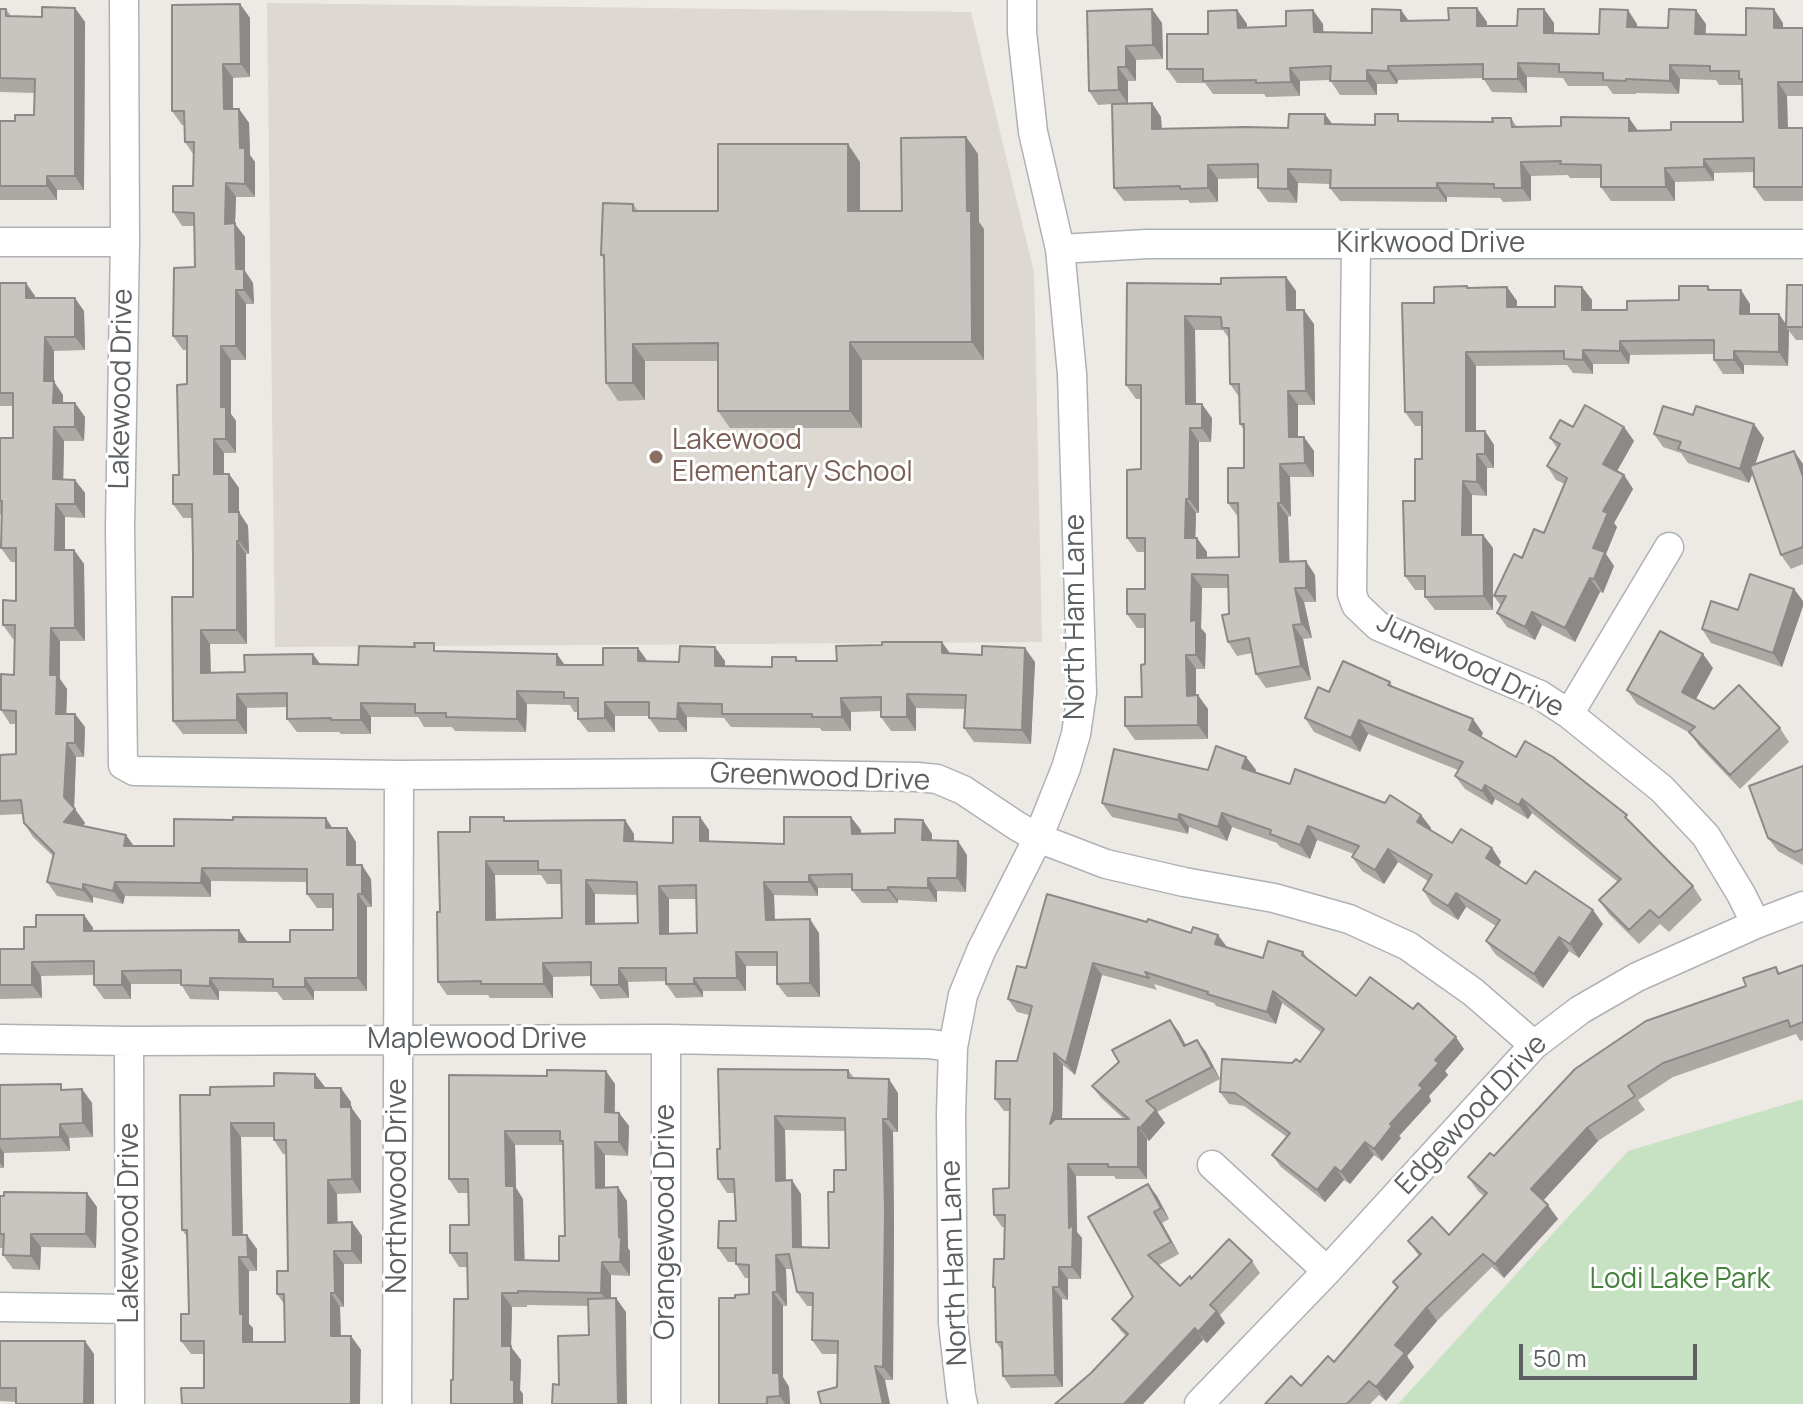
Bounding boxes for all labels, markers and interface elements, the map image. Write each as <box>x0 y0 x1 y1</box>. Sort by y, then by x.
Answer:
street label: Kirkwood Drive <box>1337 227 1525 261</box>
street label: Lakewood Drive <box>103 288 141 490</box>
place label: Lakewood Elementary School <box>672 424 913 490</box>
marker: Lakewood Elementary School <box>647 448 665 466</box>
street label: North Ham Lane <box>1059 514 1093 720</box>
street label: Junewood Drive <box>1371 606 1569 726</box>
street label: Greenwood Drive <box>709 757 931 799</box>
street label: Maplewood Drive <box>367 1023 587 1057</box>
street label: Edgewood Drive <box>1389 1028 1555 1202</box>
street label: Northwood Drive <box>381 1078 415 1294</box>
street label: Orangewood Drive <box>649 1104 683 1340</box>
street label: Lakewood Drive <box>113 1123 147 1323</box>
street label: North Ham Lane <box>935 1159 975 1367</box>
park label: Lodi Lake Park <box>1590 1263 1770 1297</box>
scale bar <box>1523 1328 1701 1378</box>
text: 50 m <box>1533 1341 1587 1374</box>

